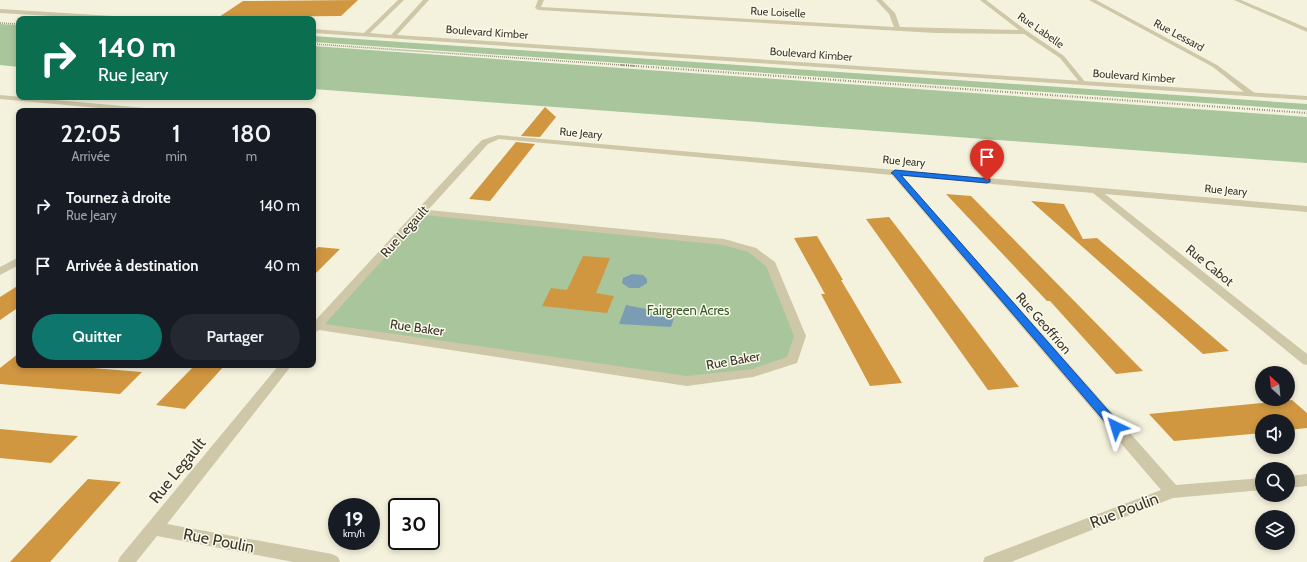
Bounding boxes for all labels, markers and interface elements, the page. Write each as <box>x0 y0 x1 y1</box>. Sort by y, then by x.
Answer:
street label: Rue Loiselle <box>750 4 806 20</box>
street label: Rue Labelle <box>1015 9 1067 51</box>
street label: Rue Lessard <box>1151 16 1207 54</box>
street label: Boulevard Kimber <box>445 22 529 42</box>
text: 140 m <box>98 30 176 64</box>
icon: right <box>32 32 84 84</box>
street label: Boulevard Kimber <box>769 44 853 64</box>
text: Rue Jeary <box>98 64 168 86</box>
street label: Boulevard Kimber <box>1092 66 1176 86</box>
text: 22:05 <box>61 119 121 148</box>
text: 1 <box>172 119 180 148</box>
text: 180 <box>232 119 271 148</box>
street label: Rue Jeary <box>559 124 603 142</box>
pin <box>970 140 1004 181</box>
icon: arrive <box>976 146 998 168</box>
text: Arrivée <box>71 148 110 164</box>
text: min <box>166 148 187 164</box>
text: m <box>246 148 257 164</box>
street label: Rue Jeary <box>882 152 926 170</box>
street label: Rue Jeary <box>1204 181 1248 199</box>
text: Tournez à droite <box>66 189 171 207</box>
icon: right <box>32 195 54 217</box>
text: 140 m <box>259 197 300 215</box>
street label: Rue Legault <box>377 201 432 260</box>
text: Rue Jeary <box>66 207 117 223</box>
street label: Rue Cabot <box>1183 241 1238 290</box>
icon: arrive <box>32 255 54 277</box>
text: Arrivée à destination <box>66 257 198 275</box>
text: 40 m <box>264 257 300 275</box>
street label: Rue Geoffrion <box>1013 289 1075 357</box>
park label: Fairgreen Acres <box>647 302 730 318</box>
button: Quitter <box>32 314 162 360</box>
button: Partager <box>170 314 300 360</box>
street label: Rue Baker <box>389 315 446 339</box>
street label: Rue Baker <box>705 347 762 373</box>
north arrow <box>1255 366 1295 406</box>
map controls <box>1255 366 1295 550</box>
position arrow <box>1095 406 1137 448</box>
button: sound <box>1255 414 1295 454</box>
street label: Rue Legault <box>145 433 210 507</box>
button: search <box>1255 462 1295 502</box>
street label: Rue Poulin <box>1087 489 1161 532</box>
speed limit sign: 30 <box>388 498 440 550</box>
text: 19 <box>345 507 363 531</box>
button: layers <box>1255 510 1295 550</box>
street label: Rue Poulin <box>182 524 256 557</box>
text: km/h <box>343 527 365 540</box>

